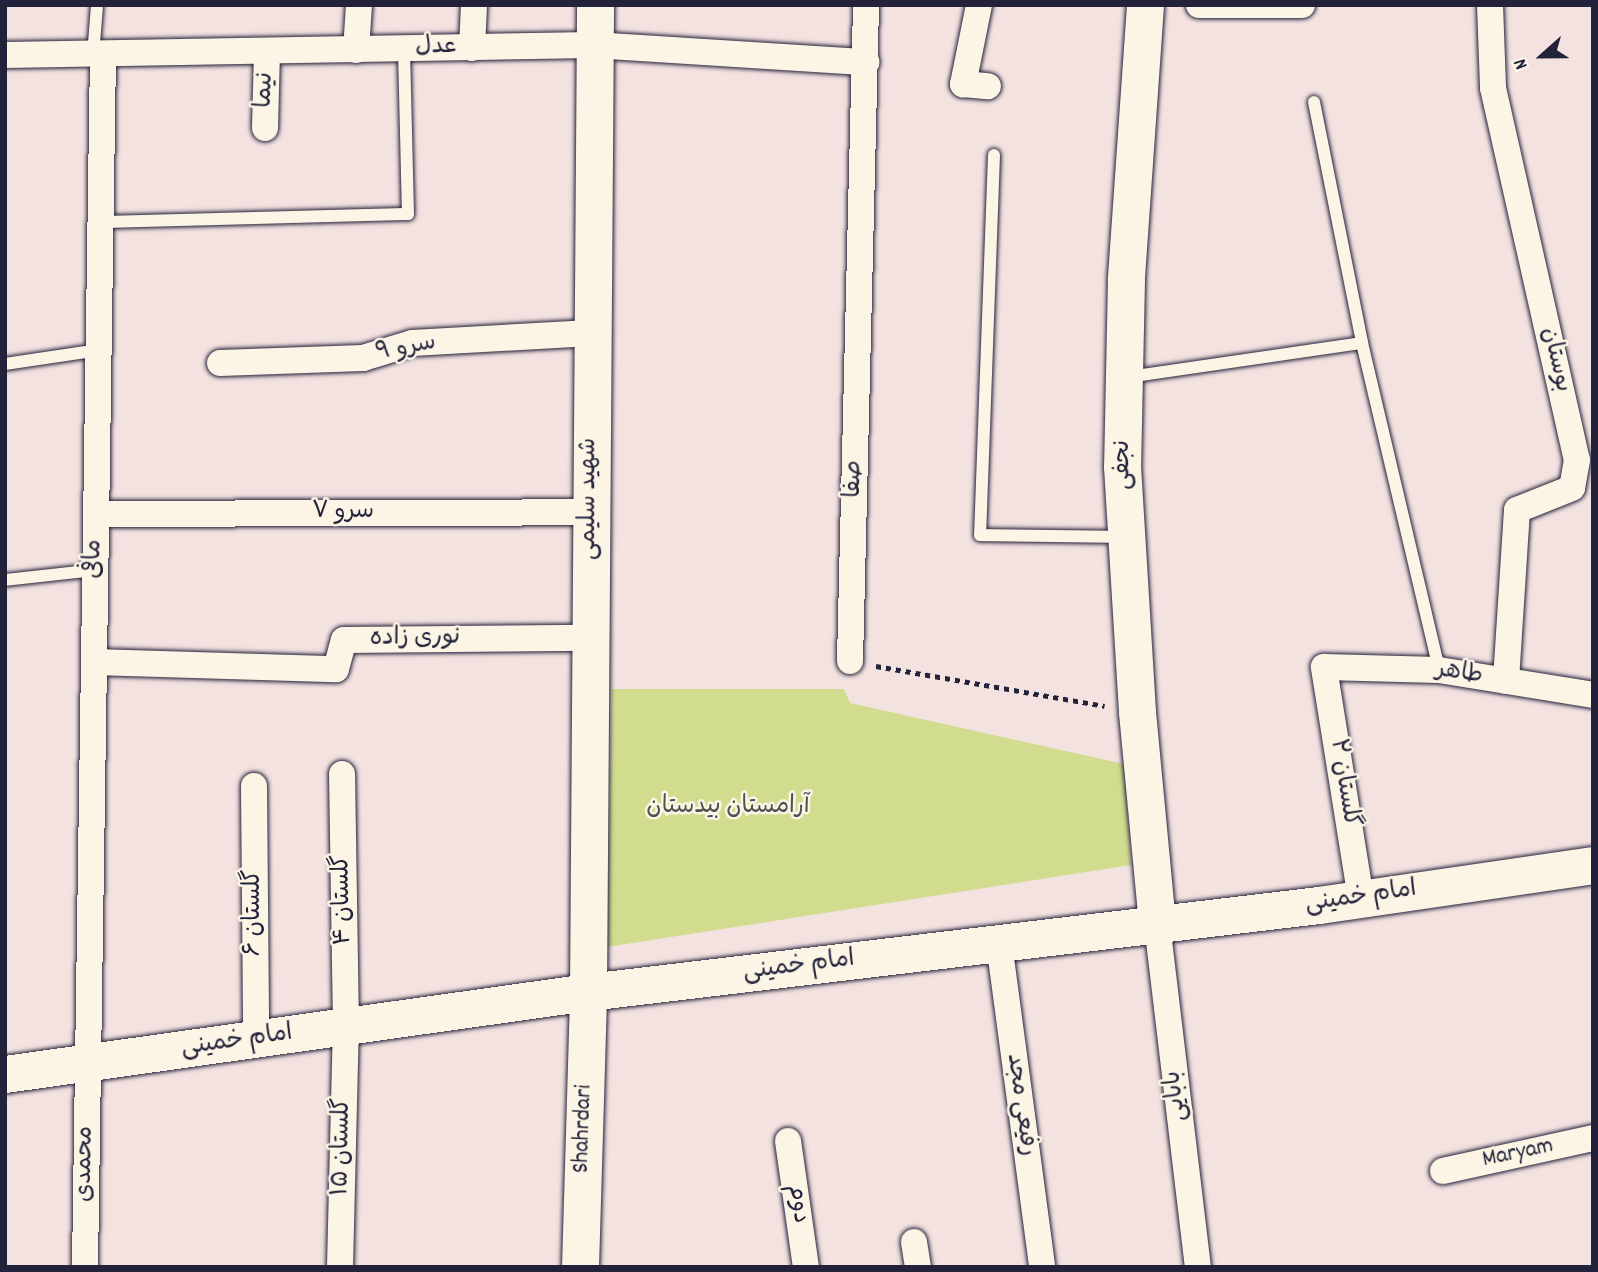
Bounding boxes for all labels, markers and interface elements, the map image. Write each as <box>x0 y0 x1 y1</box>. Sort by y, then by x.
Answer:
north arrow <box>1507 21 1577 91</box>
street label: عدل <box>415 33 457 63</box>
text: N <box>1508 54 1536 73</box>
street label: نیما <box>251 72 281 108</box>
street label: بوستان <box>1534 325 1576 395</box>
street label: سرو ۹ <box>374 329 438 369</box>
street label: شهید سلیمی <box>576 438 604 560</box>
street label: نجفی <box>1109 440 1139 490</box>
street label: صفا <box>840 460 870 498</box>
street label: سرو ۷ <box>312 499 374 527</box>
street label: مافی <box>80 539 110 579</box>
street label: نوری زاده <box>370 624 460 654</box>
street label: طاهر <box>1434 656 1484 692</box>
street label: گلستان ۲ <box>1322 737 1364 829</box>
park label: آرامستان بیدستان <box>646 794 810 822</box>
street label: گلستان ۴ <box>329 854 359 946</box>
street label: گلستان ۶ <box>241 869 269 957</box>
street label: امام خمینی <box>1304 876 1418 920</box>
street label: امام خمینی <box>742 946 856 988</box>
street label: امام خمینی <box>180 1020 294 1064</box>
street label: رفیعی مجد <box>999 1052 1041 1158</box>
street label: بابایی <box>1160 1069 1194 1123</box>
street label: Shahrdari <box>568 1084 600 1174</box>
street label: گلستان ۱۵ <box>328 1098 358 1196</box>
street label: محمدی <box>71 1126 101 1202</box>
street label: Maryam <box>1480 1132 1556 1176</box>
street label: دوم <box>780 1183 814 1225</box>

